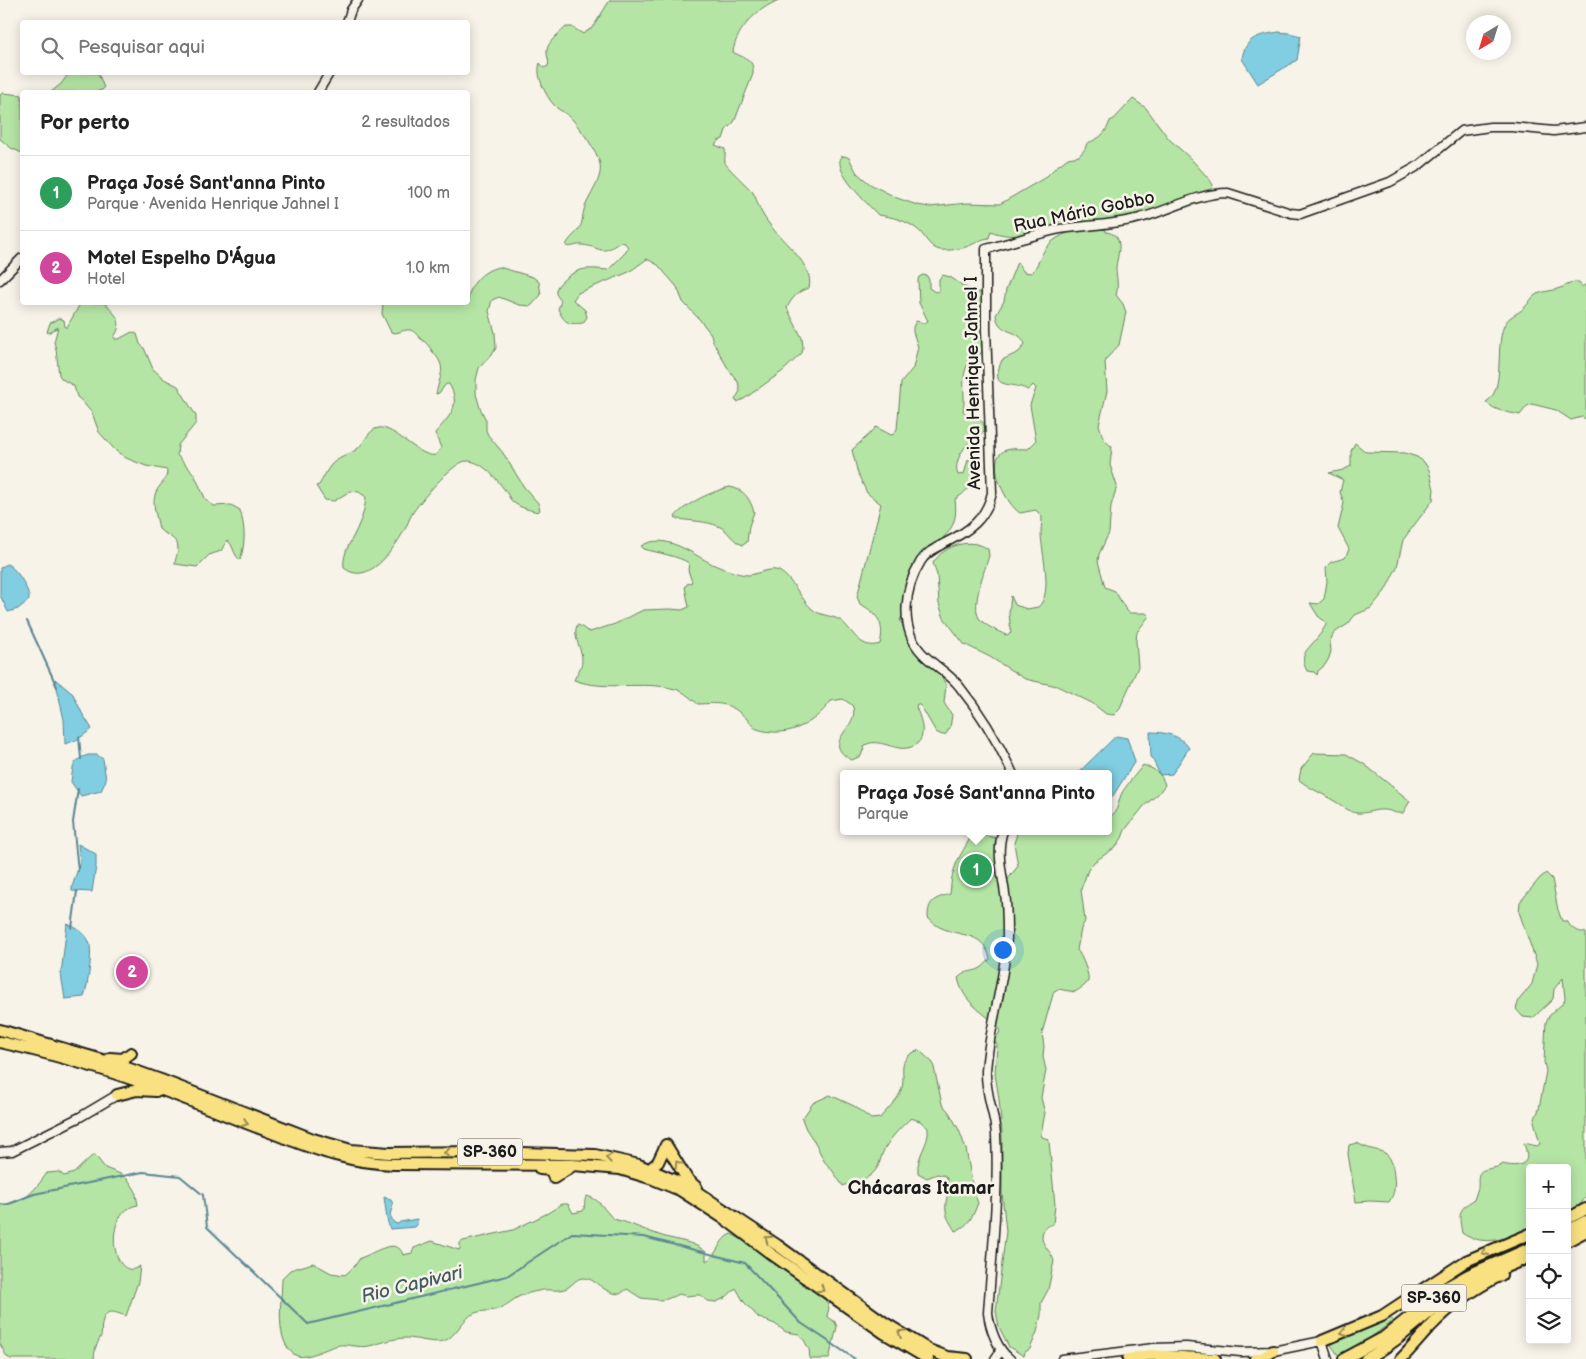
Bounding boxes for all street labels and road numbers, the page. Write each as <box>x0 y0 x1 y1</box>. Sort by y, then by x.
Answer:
street label: Rua Mário Gobbo <box>1012 187 1156 237</box>
street label: Avenida Henrique Jahnel I <box>961 276 985 490</box>
road number: SP-360 <box>458 1138 522 1166</box>
road number: SP-360 <box>1402 1285 1466 1312</box>

